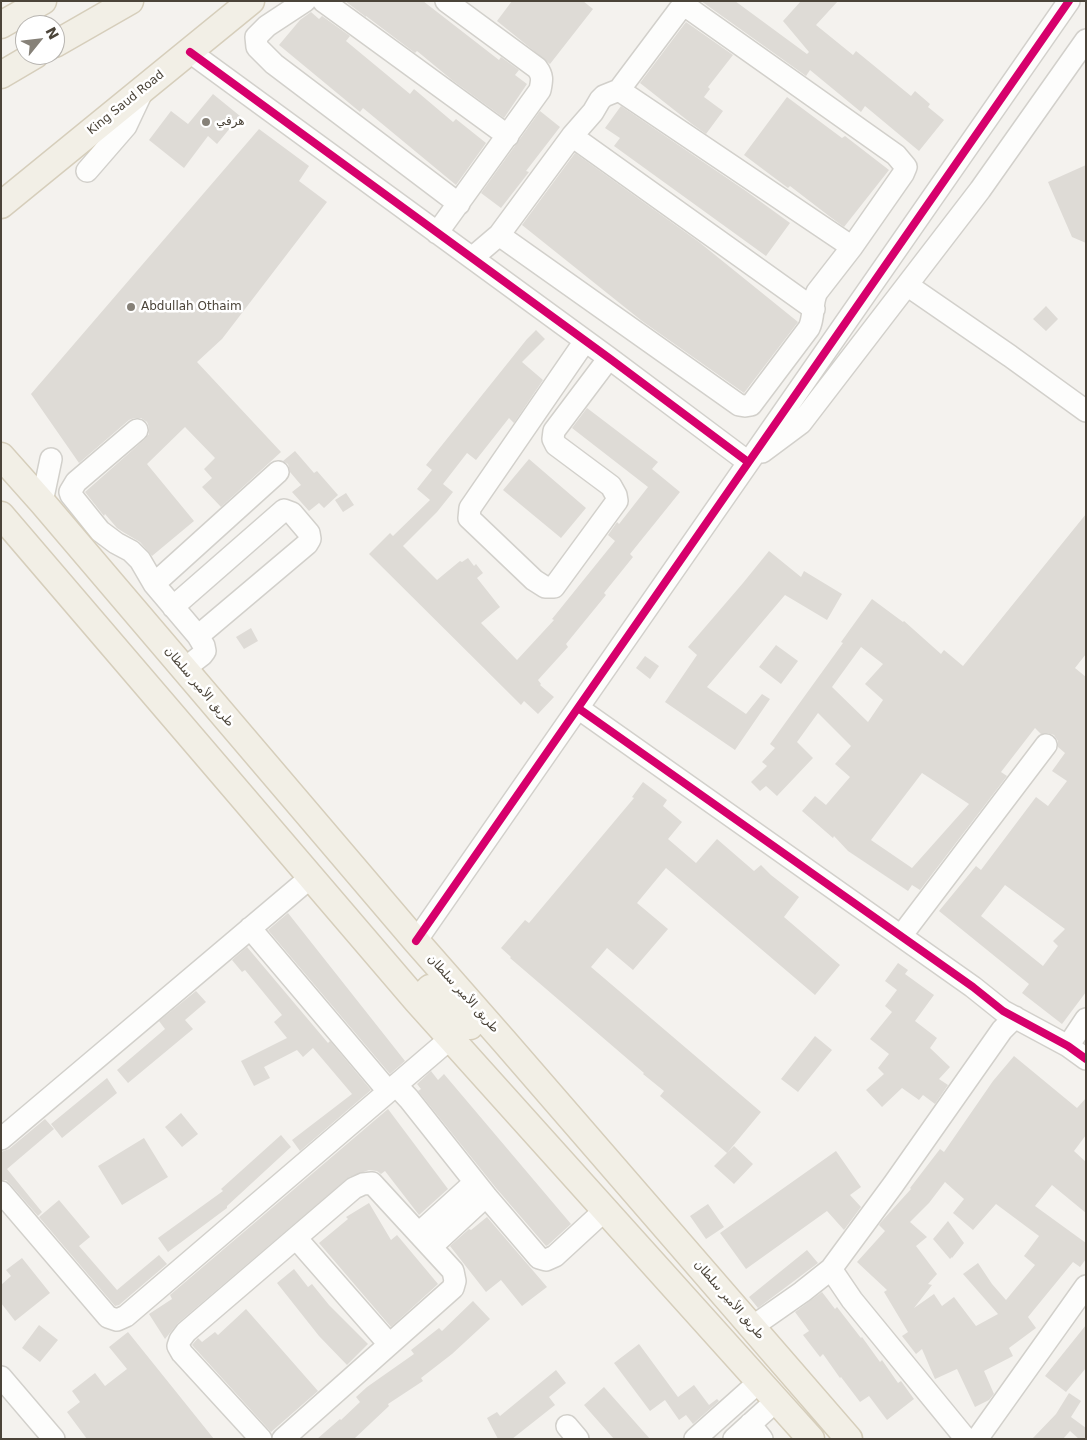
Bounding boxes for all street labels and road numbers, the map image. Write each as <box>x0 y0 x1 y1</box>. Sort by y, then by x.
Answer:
street label: King Saud Road <box>85 68 167 138</box>
street label: طريق الأمير سلطان <box>161 644 237 730</box>
street label: طريق الأمير سلطان <box>424 952 502 1036</box>
street label: طريق الأمير سلطان <box>691 1257 767 1343</box>

